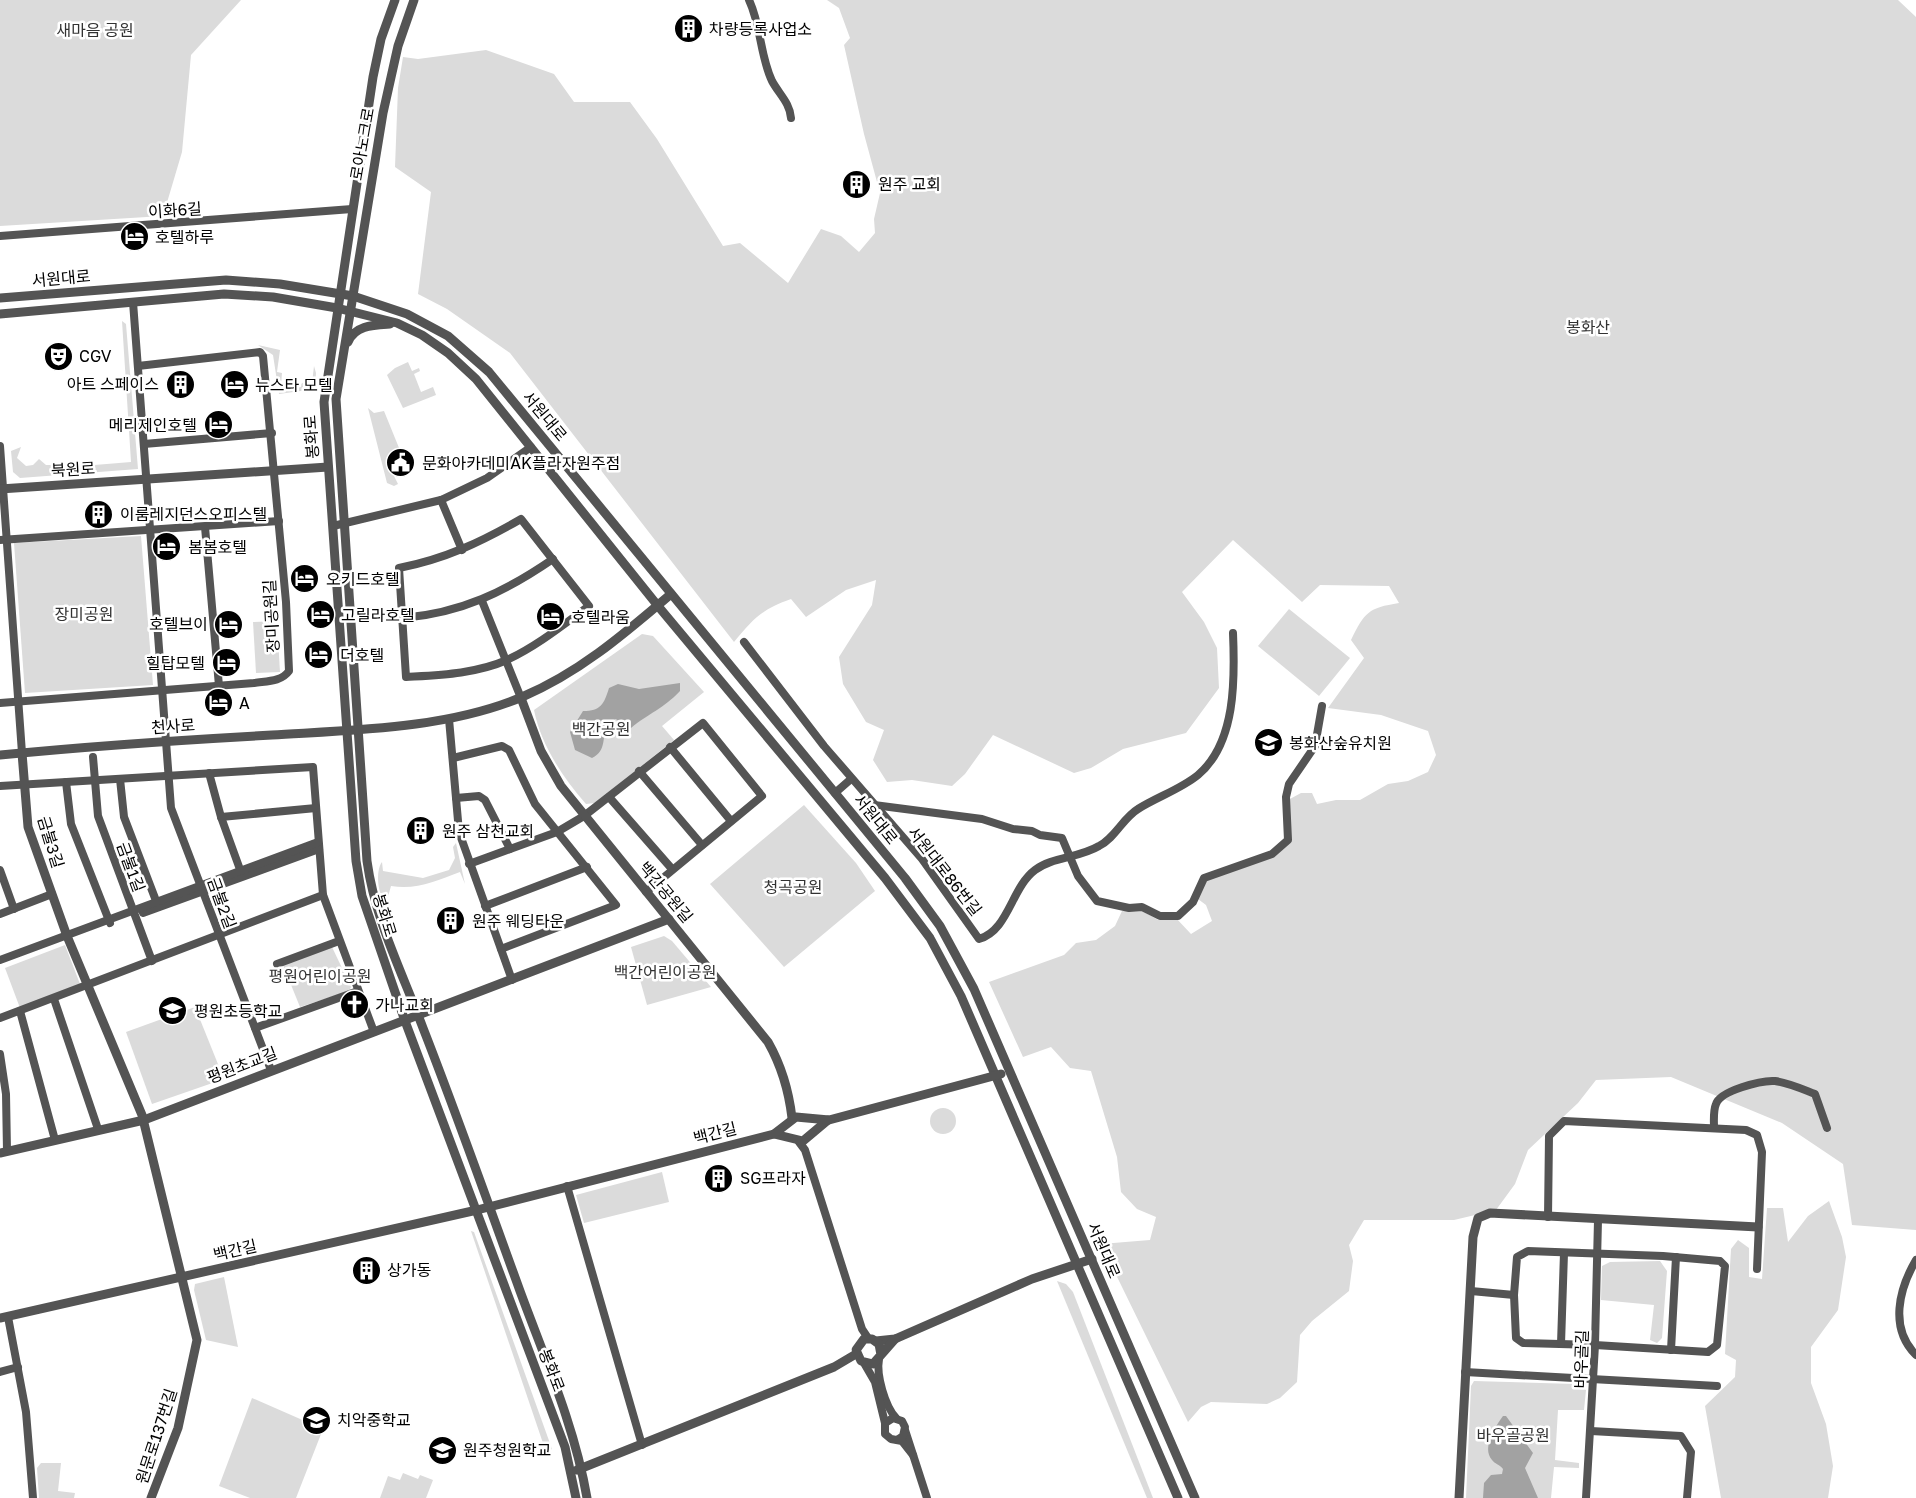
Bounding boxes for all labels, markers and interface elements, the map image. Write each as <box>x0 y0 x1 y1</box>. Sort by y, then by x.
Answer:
building icon: 차량등록사업소 <box>672 13 704 45</box>
place label: 차량등록사업소 <box>709 19 812 39</box>
park label: 새마음 공원 <box>56 20 134 40</box>
street label: 로아노크로 <box>346 106 378 182</box>
building icon: 원주 교회 <box>841 168 873 200</box>
place label: 원주 교회 <box>878 174 941 194</box>
street label: 이화6길 <box>147 198 203 222</box>
hotel icon: 호텔하루 <box>118 221 150 253</box>
place label: 호텔하루 <box>155 227 214 247</box>
street label: 서원대로 <box>31 265 91 291</box>
park label: 봉화산 <box>1566 317 1610 337</box>
theatre icon: CGV <box>42 340 74 372</box>
place label: CGV <box>79 346 112 366</box>
building icon: 아트 스페이스 <box>164 368 196 400</box>
hotel icon: 뉴스타 모텔 <box>218 369 250 401</box>
place label: 아트 스페이스 <box>67 374 159 394</box>
place label: 뉴스타 모텔 <box>255 375 333 395</box>
street label: 서원대로 <box>518 387 572 445</box>
hotel icon: 메리제인호텔 <box>202 409 234 441</box>
street label: 봉화로 <box>299 414 323 460</box>
place label: 메리제인호텔 <box>109 415 197 435</box>
public building icon: 문화아카데미AK플라자원주점 <box>385 447 417 479</box>
place label: 문화아카데미AK플라자원주점 <box>422 453 620 473</box>
street label: 북원로 <box>50 458 96 480</box>
building icon: 이룸레지던스오피스텔 <box>83 498 115 530</box>
place label: 이룸레지던스오피스텔 <box>120 504 267 524</box>
hotel icon: 봄봄호텔 <box>151 531 183 563</box>
place label: 봄봄호텔 <box>188 537 247 557</box>
hotel icon: 오키드호텔 <box>289 563 321 595</box>
place label: 오키드호텔 <box>326 569 400 589</box>
street label: 장미공원길 <box>259 579 283 653</box>
hotel icon: 고릴라호텔 <box>304 599 336 631</box>
hotel icon: 호텔라움 <box>534 601 566 633</box>
park label: 장미공원 <box>55 604 113 624</box>
place label: 고릴라호텔 <box>341 605 415 625</box>
place label: 호텔라움 <box>571 607 630 627</box>
hotel icon: 호텔브이 <box>213 608 245 640</box>
place label: 호텔브이 <box>149 614 208 634</box>
hotel icon: 더호텔 <box>303 639 335 671</box>
place label: 더호텔 <box>340 645 384 665</box>
hotel icon: 힐탑모텔 <box>210 647 242 679</box>
place label: 힐탑모텔 <box>146 653 205 673</box>
hotel icon: A <box>202 687 234 719</box>
place label: A <box>239 693 250 713</box>
street label: 천사로 <box>150 714 196 738</box>
park label: 백간공원 <box>572 719 630 739</box>
school or university icon: 봉화산숲유치원 <box>1252 727 1284 759</box>
place label: 봉화산숲유치원 <box>1289 733 1392 753</box>
street label: 서원대로 <box>850 790 902 848</box>
street label: 금불3길 <box>34 813 68 871</box>
building icon: 원주 삼천교회 <box>405 815 437 847</box>
place label: 원주 삼천교회 <box>442 821 534 841</box>
street label: 서원대로86번길 <box>904 822 986 920</box>
street label: 금불1길 <box>113 839 149 895</box>
street label: 백간공원길 <box>635 857 697 927</box>
street label: 금불2길 <box>203 874 241 932</box>
park label: 청곡공원 <box>764 877 822 897</box>
street label: 봉화로 <box>369 891 401 939</box>
building icon: 원주 웨딩타운 <box>435 905 467 937</box>
place label: 원주 웨딩타운 <box>472 911 564 931</box>
park label: 백간어린이공원 <box>613 962 717 982</box>
park label: 평원어린이공원 <box>268 966 372 986</box>
church icon: 가나교회 <box>338 989 370 1021</box>
school or university icon: 평원초등학교 <box>157 995 189 1027</box>
place label: 가나교회 <box>375 995 434 1015</box>
place label: 평원초등학교 <box>194 1001 282 1021</box>
street label: 평원초교길 <box>204 1042 280 1088</box>
street label: 백간길 <box>691 1118 739 1148</box>
building icon: SG프라자 <box>703 1162 735 1194</box>
place label: SG프라자 <box>740 1168 806 1188</box>
street label: 서원대로 <box>1083 1219 1125 1281</box>
street label: 백간길 <box>211 1235 259 1265</box>
building icon: 상가동 <box>350 1254 382 1286</box>
place label: 상가동 <box>387 1260 431 1280</box>
street label: 바우골길 <box>1570 1329 1592 1389</box>
street label: 봉화로 <box>535 1346 569 1394</box>
street label: 원문로137번길 <box>131 1386 181 1486</box>
school or university icon: 치악중학교 <box>300 1404 332 1436</box>
place label: 치악중학교 <box>337 1410 411 1430</box>
park label: 바우골공원 <box>1476 1425 1550 1445</box>
school or university icon: 원주청원학교 <box>426 1434 458 1466</box>
place label: 원주청원학교 <box>463 1440 551 1460</box>

